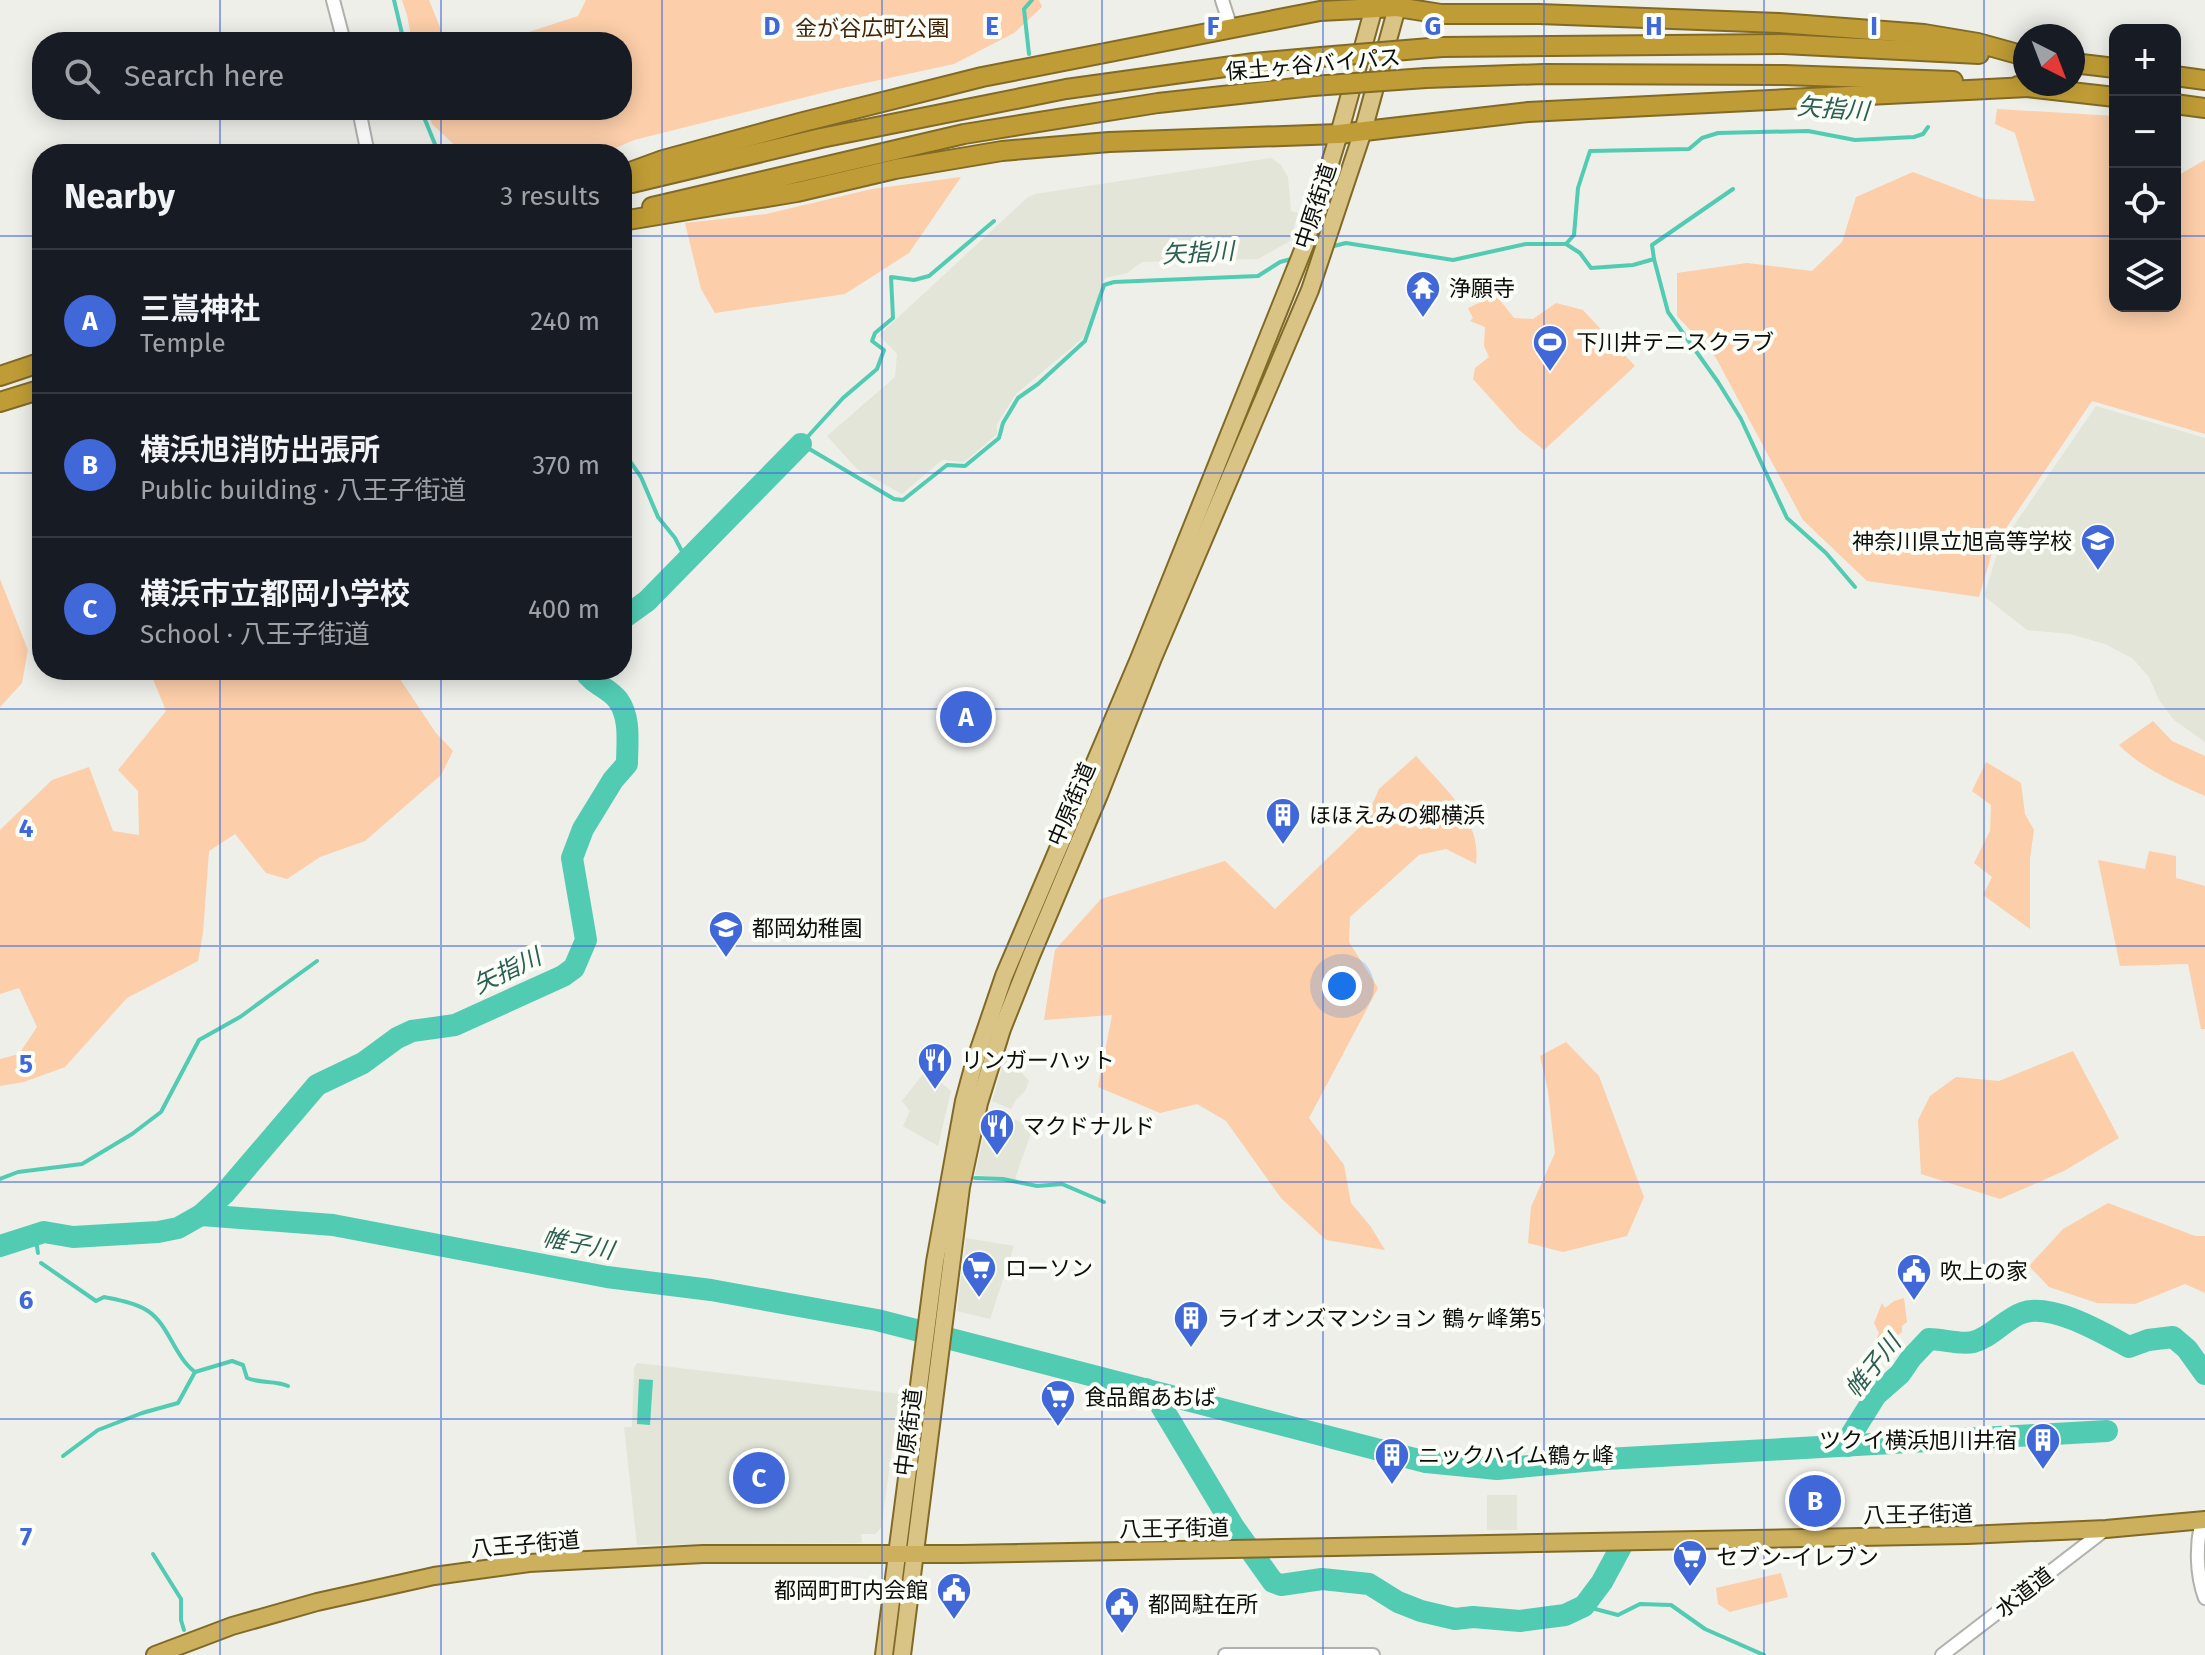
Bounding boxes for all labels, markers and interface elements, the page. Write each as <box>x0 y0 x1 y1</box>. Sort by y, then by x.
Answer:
text: D <box>764 11 781 42</box>
text: E <box>985 11 999 42</box>
text: F <box>1207 11 1220 42</box>
text: G <box>1425 11 1441 42</box>
text: H <box>1645 11 1663 42</box>
text: I <box>1870 11 1878 42</box>
park label: 金が谷広町公園 <box>795 15 949 42</box>
north arrow <box>2013 24 2085 96</box>
map controls <box>2109 24 2181 312</box>
button: + <box>2109 24 2181 96</box>
search box <box>32 32 632 120</box>
street label: 保土ヶ谷バイパス <box>1224 43 1402 86</box>
icon: search <box>60 54 104 98</box>
text: Search here <box>124 58 284 94</box>
water label: 矢指川 <box>1796 93 1873 126</box>
button: − <box>2109 96 2181 168</box>
street label: 中原街道 <box>1289 160 1342 252</box>
button: locate <box>2109 168 2181 240</box>
text: Nearby <box>64 176 175 217</box>
text: 3 results <box>500 181 600 212</box>
water label: 矢指川 <box>1161 237 1238 269</box>
button: layers <box>2109 240 2181 312</box>
temple icon: 浄願寺 <box>1404 269 1442 319</box>
place label: 浄願寺 <box>1449 275 1515 302</box>
text: 三嶌神社 <box>140 291 260 327</box>
text: A <box>82 306 98 337</box>
text: 240 m <box>530 306 600 337</box>
sports icon: 下川井テニスクラブ <box>1531 323 1569 373</box>
text: Temple <box>140 328 226 359</box>
place label: 下川井テニスクラブ <box>1576 329 1774 356</box>
text: 横浜旭消防出張所 <box>140 432 380 468</box>
text: B <box>82 450 98 481</box>
text: 370 m <box>532 450 600 481</box>
text: Public building · 八王子街道 <box>140 475 466 506</box>
school or university icon: 神奈川県立旭高等学校 <box>2079 522 2117 572</box>
place label: 神奈川県立旭高等学校 <box>1852 528 2072 555</box>
text: 横浜市立都岡小学校 <box>140 576 410 612</box>
text: C <box>83 594 97 625</box>
text: 400 m <box>528 594 600 625</box>
text: School · 八王子街道 <box>140 619 370 650</box>
pin: A <box>940 687 992 747</box>
street label: 中原街道 <box>1042 758 1101 850</box>
building icon: ほほえみの郷横浜 <box>1264 796 1302 846</box>
place label: ほほえみの郷横浜 <box>1309 802 1485 829</box>
text: 4 <box>19 813 34 844</box>
school or university icon: 都岡幼稚園 <box>707 909 745 959</box>
place label: 都岡幼稚園 <box>752 915 862 942</box>
water label: 矢指川 <box>469 941 548 999</box>
your location <box>1322 966 1362 1006</box>
restaurant icon: リンガーハット <box>916 1041 954 1091</box>
place label: リンガーハット <box>961 1047 1115 1074</box>
text: 5 <box>19 1049 33 1080</box>
restaurant icon: マクドナルド <box>978 1107 1016 1157</box>
place label: マクドナルド <box>1023 1113 1155 1140</box>
water label: 帷子川 <box>540 1223 619 1265</box>
supermarket icon: ローソン <box>960 1249 998 1299</box>
public building icon: 吹上の家 <box>1895 1252 1933 1302</box>
place label: ローソン <box>1005 1255 1093 1282</box>
place label: 吹上の家 <box>1940 1258 2028 1285</box>
text: 6 <box>19 1285 34 1316</box>
building icon: ライオンズマンション 鶴ヶ峰第5 <box>1172 1299 1210 1349</box>
place label: ライオンズマンション 鶴ヶ峰第5 <box>1217 1305 1541 1332</box>
water label: 帷子川 <box>1839 1327 1908 1403</box>
supermarket icon: 食品館あおば <box>1039 1378 1077 1428</box>
place label: 食品館あおば <box>1084 1384 1216 1411</box>
street label: 中原街道 <box>890 1387 927 1477</box>
building icon: ツクイ横浜旭川井宿 <box>2024 1421 2062 1471</box>
place label: ツクイ横浜旭川井宿 <box>1819 1427 2017 1454</box>
building icon: ニックハイム鶴ヶ峰 <box>1373 1436 1411 1486</box>
place label: ニックハイム鶴ヶ峰 <box>1418 1442 1614 1469</box>
pin: C <box>733 1448 785 1508</box>
pin: B <box>1789 1471 1841 1531</box>
street label: 八王子街道 <box>1863 1500 1973 1529</box>
street label: 八王子街道 <box>1119 1514 1229 1543</box>
text: 7 <box>20 1522 32 1553</box>
street label: 八王子街道 <box>469 1526 581 1563</box>
supermarket icon: セブン-イレブン <box>1671 1538 1709 1588</box>
place label: セブン-イレブン <box>1716 1544 1879 1571</box>
street label: 水道道 <box>1990 1561 2059 1623</box>
public building icon: 都岡町町内会館 <box>935 1571 973 1621</box>
place label: 都岡町町内会館 <box>774 1577 928 1604</box>
public building icon: 都岡駐在所 <box>1103 1585 1141 1635</box>
place label: 都岡駐在所 <box>1148 1591 1258 1618</box>

